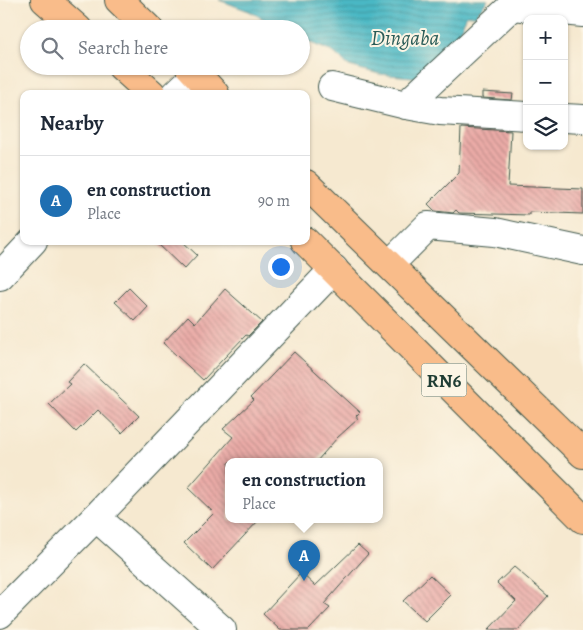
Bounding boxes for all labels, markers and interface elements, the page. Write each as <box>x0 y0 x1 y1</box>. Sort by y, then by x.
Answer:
map controls <box>523 15 568 150</box>
button: + <box>523 15 568 60</box>
search box <box>20 20 310 75</box>
water label: Dingaba <box>371 24 439 52</box>
icon: search <box>38 34 66 62</box>
text: Search here <box>78 35 168 61</box>
button: − <box>523 60 568 105</box>
button: layers <box>523 105 568 150</box>
text: Nearby <box>40 109 103 137</box>
text: en construction <box>87 177 211 203</box>
text: A <box>51 190 61 212</box>
text: 90 m <box>258 190 290 212</box>
text: Place <box>87 203 121 225</box>
your location <box>268 254 294 280</box>
road number: RN6 <box>422 364 466 396</box>
popup <box>225 458 383 523</box>
text: en construction <box>242 467 366 493</box>
text: Place <box>242 493 276 515</box>
pin: A <box>288 540 320 581</box>

